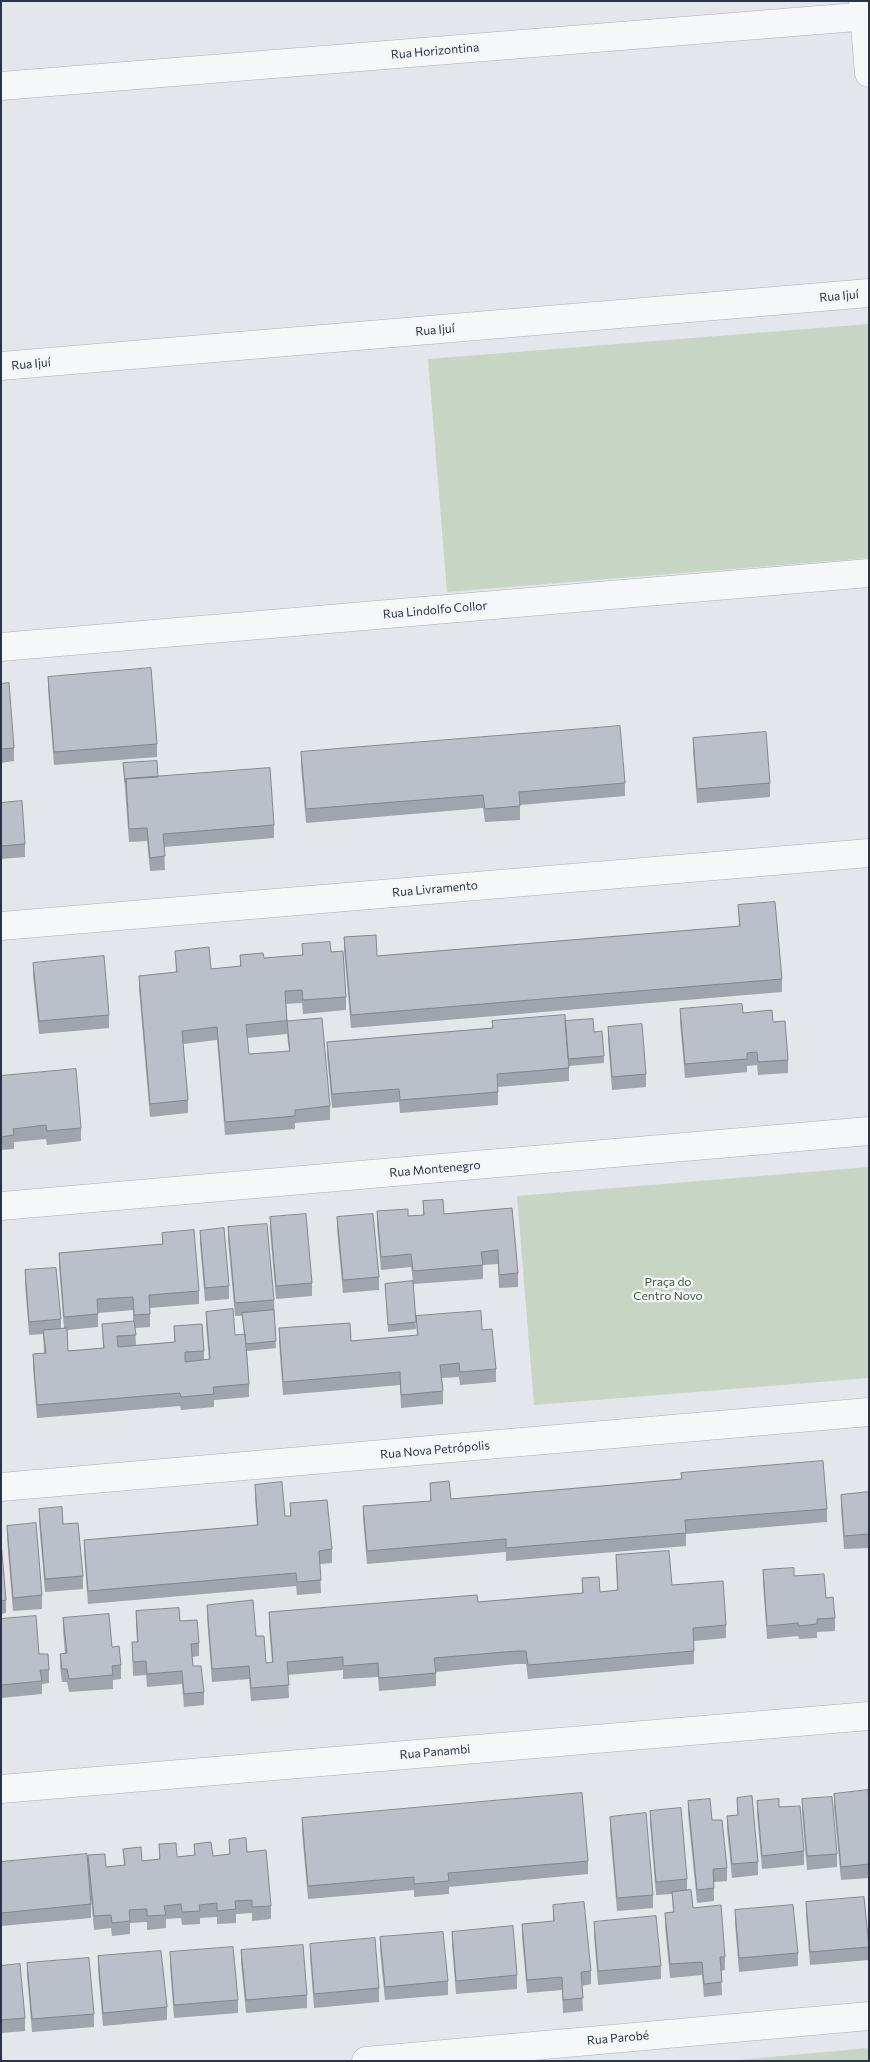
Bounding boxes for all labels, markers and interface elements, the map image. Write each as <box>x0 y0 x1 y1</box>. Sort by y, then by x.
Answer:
street label: Rua Horizontina <box>390 40 480 62</box>
street label: Rua Ijuí <box>819 287 859 305</box>
street label: Rua Ijuí <box>415 321 455 339</box>
street label: Rua Ijuí <box>11 355 51 373</box>
street label: Rua Lindolfo Collor <box>382 598 488 622</box>
street label: Rua Livramento <box>392 878 478 900</box>
street label: Rua Montenegro <box>389 1158 481 1180</box>
park label: Praça do Centro Novo <box>633 1275 703 1303</box>
street label: Rua Nova Petrópolis <box>380 1438 490 1462</box>
street label: Rua Panambi <box>399 1742 471 1762</box>
street label: Rua Parobé <box>586 2028 650 2048</box>

